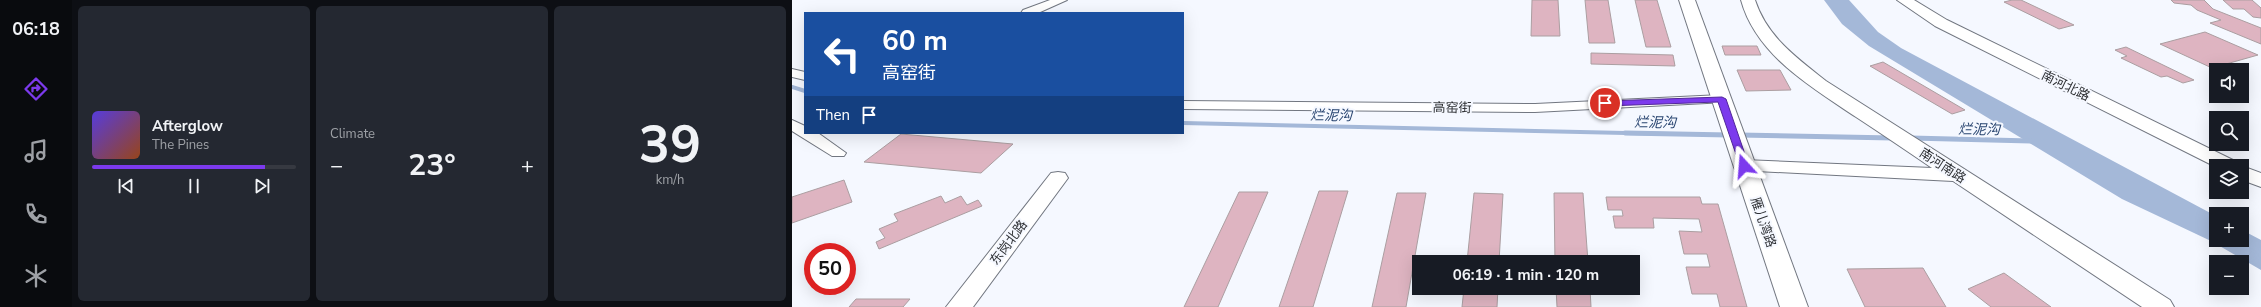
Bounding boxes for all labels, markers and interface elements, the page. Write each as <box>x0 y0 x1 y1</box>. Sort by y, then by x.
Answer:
text: 06:18 <box>12 17 60 41</box>
text: 60 m <box>882 22 948 60</box>
icon: left <box>816 28 868 80</box>
text: 高窑街 <box>882 61 936 85</box>
map controls <box>2209 63 2249 295</box>
button: sound <box>2209 63 2249 103</box>
street label: 南河北路 <box>2038 66 2093 105</box>
icon: directions <box>22 75 50 103</box>
pin <box>1588 86 1622 120</box>
icon: arrive <box>1594 92 1616 114</box>
street label: 高窑街 <box>1432 99 1472 117</box>
icon: arrive <box>858 104 880 126</box>
text: Then <box>816 105 850 125</box>
water label: 烂泥沟 <box>1310 106 1354 125</box>
text: 39 <box>639 109 701 180</box>
button: search <box>2209 111 2249 151</box>
water label: 烂泥沟 <box>1634 113 1678 132</box>
text: Afterglow <box>152 116 223 136</box>
water label: 烂泥沟 <box>1958 120 2002 139</box>
text: Climate <box>330 125 375 143</box>
text: The Pines <box>152 136 209 154</box>
icon: music <box>22 137 50 165</box>
street label: 南河南路 <box>1916 144 1969 188</box>
text: 23° <box>408 145 456 186</box>
position arrow <box>1723 145 1765 187</box>
text: − <box>330 151 343 181</box>
text: + <box>521 151 534 181</box>
button: layers <box>2209 159 2249 199</box>
text: km/h <box>656 171 684 189</box>
icon: previous <box>115 175 137 197</box>
icon: pause <box>183 175 205 197</box>
icon: next <box>251 175 273 197</box>
street label: 雁儿湾路 <box>1746 195 1780 250</box>
icon: phone <box>22 200 50 228</box>
button: + <box>2209 207 2249 247</box>
street label: 东岗北路 <box>986 216 1032 269</box>
speed limit sign: 50 <box>804 243 856 295</box>
button: − <box>2209 255 2249 295</box>
icon: climate <box>22 262 50 290</box>
text: 06:19 · 1 min · 120 m <box>1453 265 1599 285</box>

